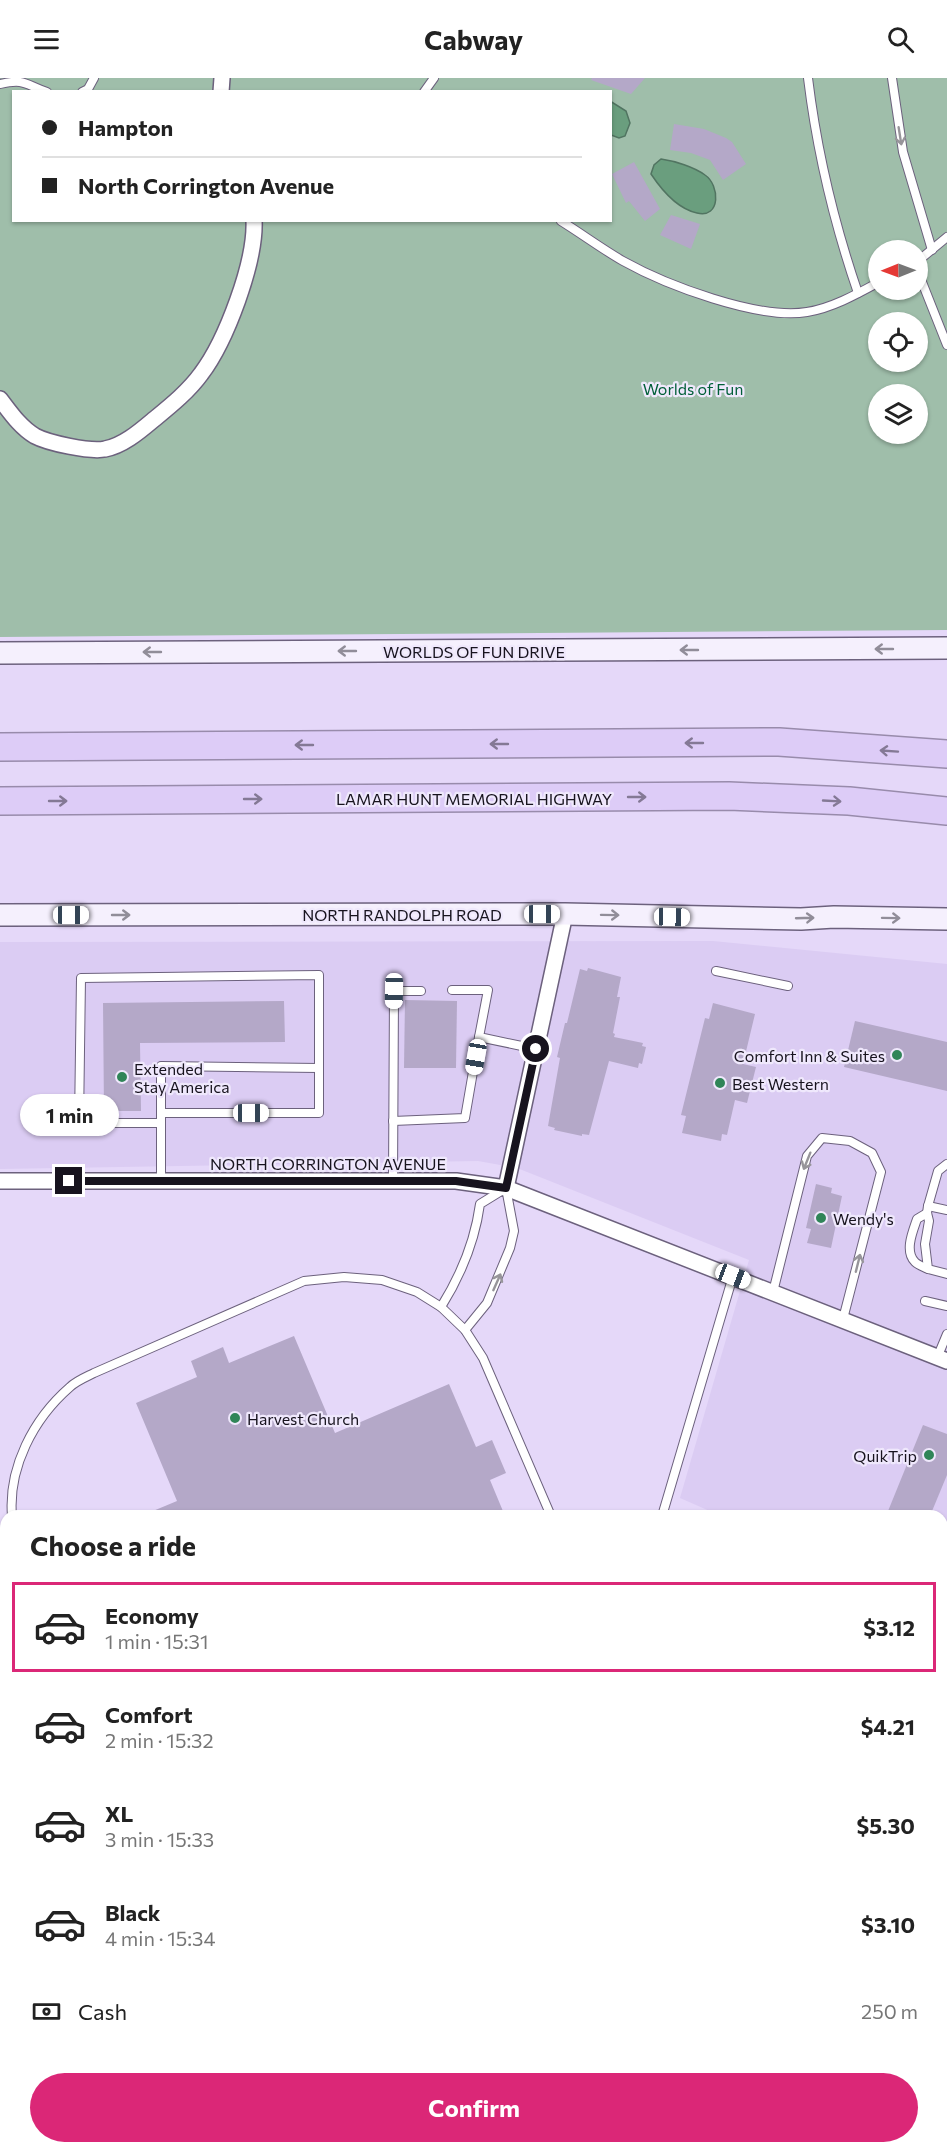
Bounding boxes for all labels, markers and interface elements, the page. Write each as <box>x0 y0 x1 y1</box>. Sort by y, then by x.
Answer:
icon: menu <box>30 23 63 56</box>
text: Cabway <box>424 23 523 56</box>
icon: search <box>884 23 917 56</box>
text: Hampton <box>78 114 173 141</box>
one-way arrow <box>895 125 906 145</box>
text: North Corrington Avenue <box>78 172 334 199</box>
north arrow <box>868 240 928 300</box>
map controls <box>868 240 928 444</box>
button: locate <box>868 312 928 372</box>
park label: Worlds of Fun <box>643 379 743 398</box>
button: layers <box>868 384 928 444</box>
street label: WORLDS OF FUN DRIVE <box>383 642 565 661</box>
one-way arrow <box>875 643 895 655</box>
one-way arrow <box>680 644 700 656</box>
one-way arrow <box>338 645 358 657</box>
one-way arrow <box>143 646 163 658</box>
one-way arrow <box>684 737 704 749</box>
one-way arrow <box>489 738 509 750</box>
one-way arrow <box>294 739 314 751</box>
one-way arrow <box>879 745 899 756</box>
street label: LAMAR HUNT MEMORIAL HIGHWAY <box>336 789 613 808</box>
one-way arrow <box>627 791 647 803</box>
one-way arrow <box>243 793 263 805</box>
one-way arrow <box>48 795 68 806</box>
one-way arrow <box>822 795 842 806</box>
street label: NORTH RANDOLPH ROAD <box>302 905 502 924</box>
car <box>524 905 560 923</box>
car <box>53 906 89 924</box>
car <box>654 908 690 926</box>
one-way arrow <box>111 909 131 921</box>
one-way arrow <box>600 909 620 921</box>
one-way arrow <box>880 912 900 924</box>
one-way arrow <box>795 913 815 924</box>
car <box>385 973 403 1009</box>
route start <box>522 1035 549 1062</box>
car <box>464 1038 488 1076</box>
place label: Comfort Inn & Suites <box>734 1046 885 1065</box>
marker: Comfort Inn & Suites <box>890 1048 904 1062</box>
place label: Extended Stay America <box>134 1059 230 1096</box>
marker: Extended Stay America <box>115 1070 129 1084</box>
place label: Best Western <box>732 1074 829 1093</box>
marker: Best Western <box>713 1076 727 1090</box>
callout: 1 min <box>20 1094 118 1136</box>
text: 1 min <box>46 1103 93 1127</box>
car <box>233 1104 269 1122</box>
one-way arrow <box>801 1151 812 1169</box>
street label: NORTH CORRINGTON AVENUE <box>210 1154 446 1173</box>
route end <box>55 1167 82 1194</box>
place label: Wendy's <box>833 1209 894 1228</box>
marker: Wendy's <box>814 1211 828 1225</box>
one-way arrow <box>852 1253 864 1272</box>
car <box>713 1261 753 1291</box>
one-way arrow <box>492 1273 503 1291</box>
place label: Harvest Church <box>247 1409 359 1428</box>
marker: Harvest Church <box>228 1411 242 1425</box>
place label: QuikTrip <box>853 1446 917 1465</box>
marker: QuikTrip <box>922 1448 936 1462</box>
text: Choose a ride <box>30 1529 196 1562</box>
icon: car <box>33 1600 87 1654</box>
text: Economy <box>105 1602 199 1629</box>
text: $3.12 <box>863 1614 915 1641</box>
text: 1 min · 15:31 <box>105 1629 209 1653</box>
icon: car <box>33 1699 87 1753</box>
text: Comfort <box>105 1701 193 1728</box>
text: $4.21 <box>861 1713 915 1740</box>
text: 2 min · 15:32 <box>105 1728 214 1752</box>
icon: car <box>33 1798 87 1852</box>
text: XL <box>105 1800 133 1827</box>
text: $5.30 <box>857 1812 915 1839</box>
text: 3 min · 15:33 <box>105 1827 214 1851</box>
icon: car <box>33 1897 87 1951</box>
text: Black <box>105 1899 160 1926</box>
text: $3.10 <box>861 1911 915 1938</box>
text: 4 min · 15:34 <box>105 1926 215 1950</box>
icon: cash <box>30 1995 63 2028</box>
text: Cash <box>78 1998 127 2025</box>
text: 250 m <box>861 1999 918 2023</box>
button: Confirm <box>30 2073 918 2142</box>

